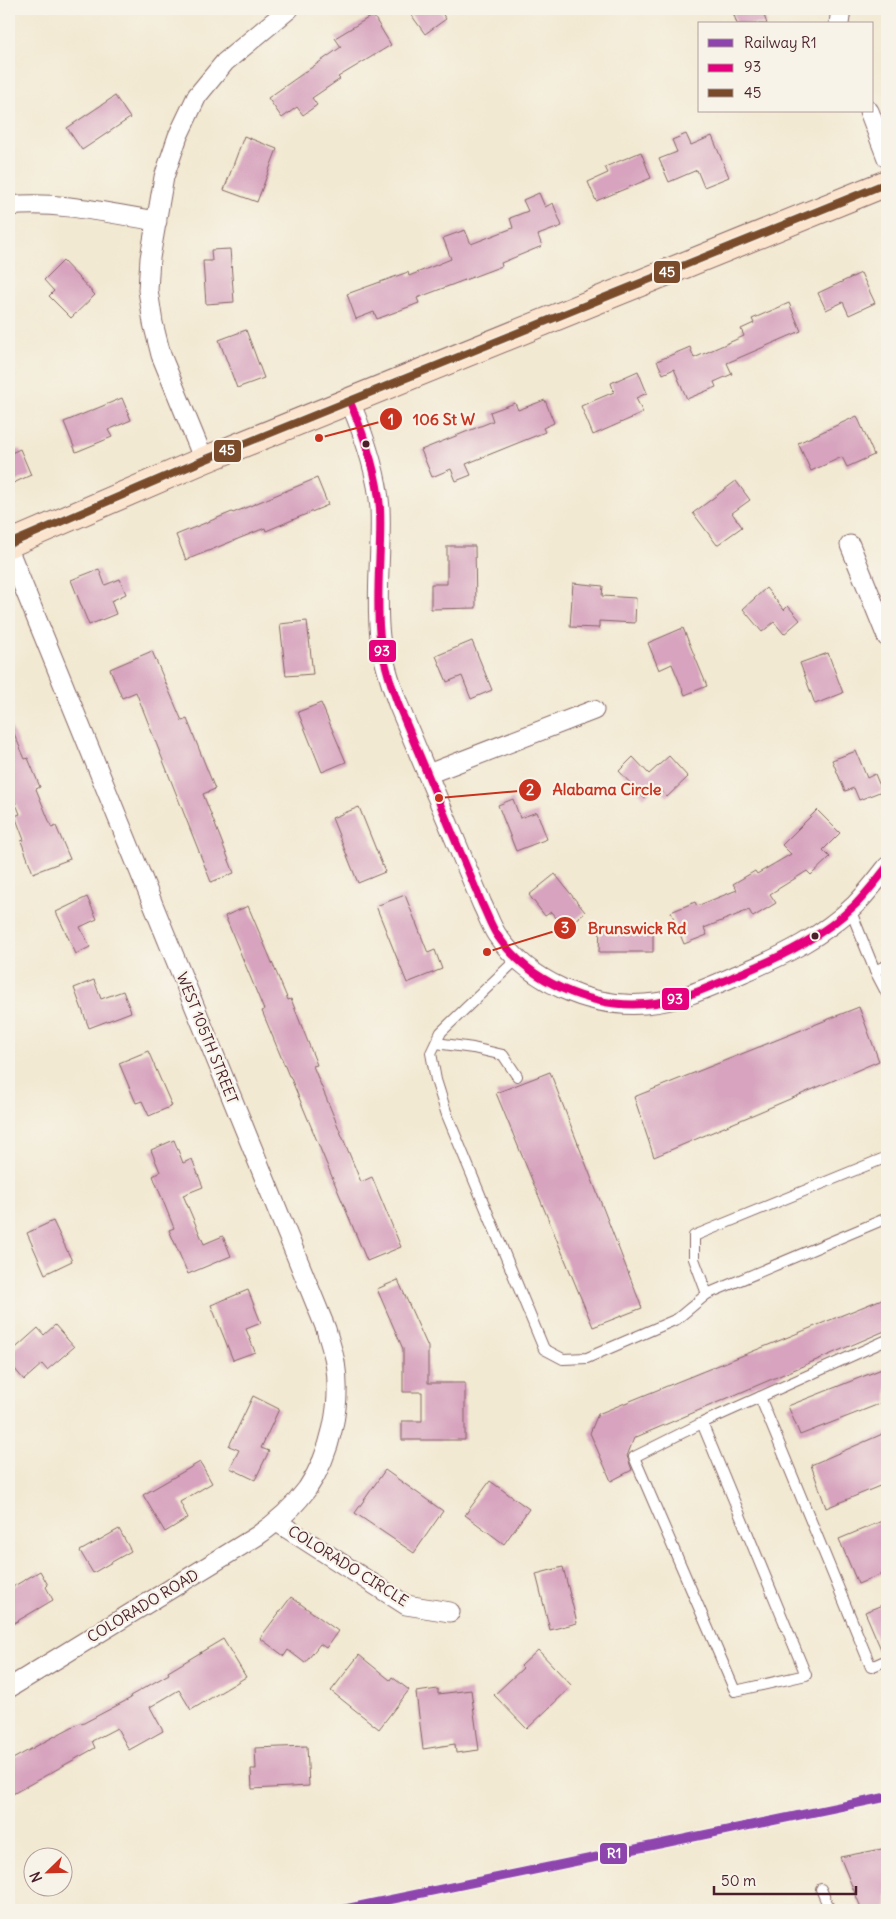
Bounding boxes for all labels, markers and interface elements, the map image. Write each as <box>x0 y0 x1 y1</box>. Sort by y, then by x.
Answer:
legend <box>698 22 874 112</box>
text: Railway R1 <box>744 33 817 52</box>
text: 93 <box>744 57 761 76</box>
text: 45 <box>744 83 761 102</box>
line badge: 45 <box>653 260 681 284</box>
text: 45 <box>659 263 675 281</box>
callout: 106 St W <box>378 404 485 435</box>
text: 106 St W <box>413 409 476 429</box>
text: 1 <box>388 410 394 429</box>
line badge: 45 <box>213 439 242 463</box>
unlabelled marker <box>361 439 371 449</box>
text: 45 <box>219 441 235 459</box>
line badge: 93 <box>368 639 397 663</box>
text: 93 <box>374 642 390 660</box>
callout: Alabama Circle <box>517 774 671 805</box>
text: Alabama Circle <box>553 779 662 799</box>
text: 2 <box>526 780 534 799</box>
callout: Brunswick Rd <box>553 913 697 944</box>
text: 3 <box>561 918 569 937</box>
text: Brunswick Rd <box>588 918 687 938</box>
unlabelled marker <box>810 931 820 941</box>
street label: WEST 105TH STREET <box>172 969 243 1106</box>
line badge: 93 <box>661 987 690 1011</box>
text: 93 <box>667 990 683 1008</box>
street label: COLORADO CIRCLE <box>285 1521 412 1610</box>
street label: COLORADO ROAD <box>84 1565 202 1646</box>
line badge: R1 <box>599 1842 628 1865</box>
text: R1 <box>607 1844 621 1862</box>
north arrow <box>22 1846 72 1896</box>
scale bar <box>714 1864 856 1896</box>
text: N <box>26 1869 46 1885</box>
text: 50 m <box>721 1871 756 1890</box>

